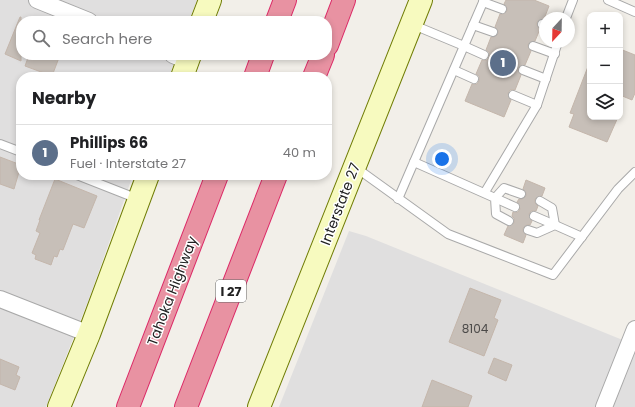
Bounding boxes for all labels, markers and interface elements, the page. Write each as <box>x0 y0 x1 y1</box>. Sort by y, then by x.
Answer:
north arrow <box>539 12 575 48</box>
map controls <box>587 12 623 120</box>
button: + <box>587 12 623 48</box>
search box <box>16 16 332 60</box>
icon: search <box>30 27 52 49</box>
text: Search here <box>62 28 152 49</box>
pin: 1 <box>490 48 516 78</box>
button: − <box>587 48 623 84</box>
button: layers <box>587 84 623 120</box>
text: Nearby <box>32 86 96 110</box>
text: Phillips 66 <box>70 132 148 153</box>
text: 1 <box>43 143 47 162</box>
text: 40 m <box>283 143 316 162</box>
your location <box>432 149 452 169</box>
text: Fuel · Interstate 27 <box>70 154 186 173</box>
street label: Interstate 27 <box>315 160 365 248</box>
street label: Tahoka Highway <box>142 233 202 349</box>
road number: I 27 <box>216 280 246 302</box>
house number: 8104 <box>462 320 489 337</box>

